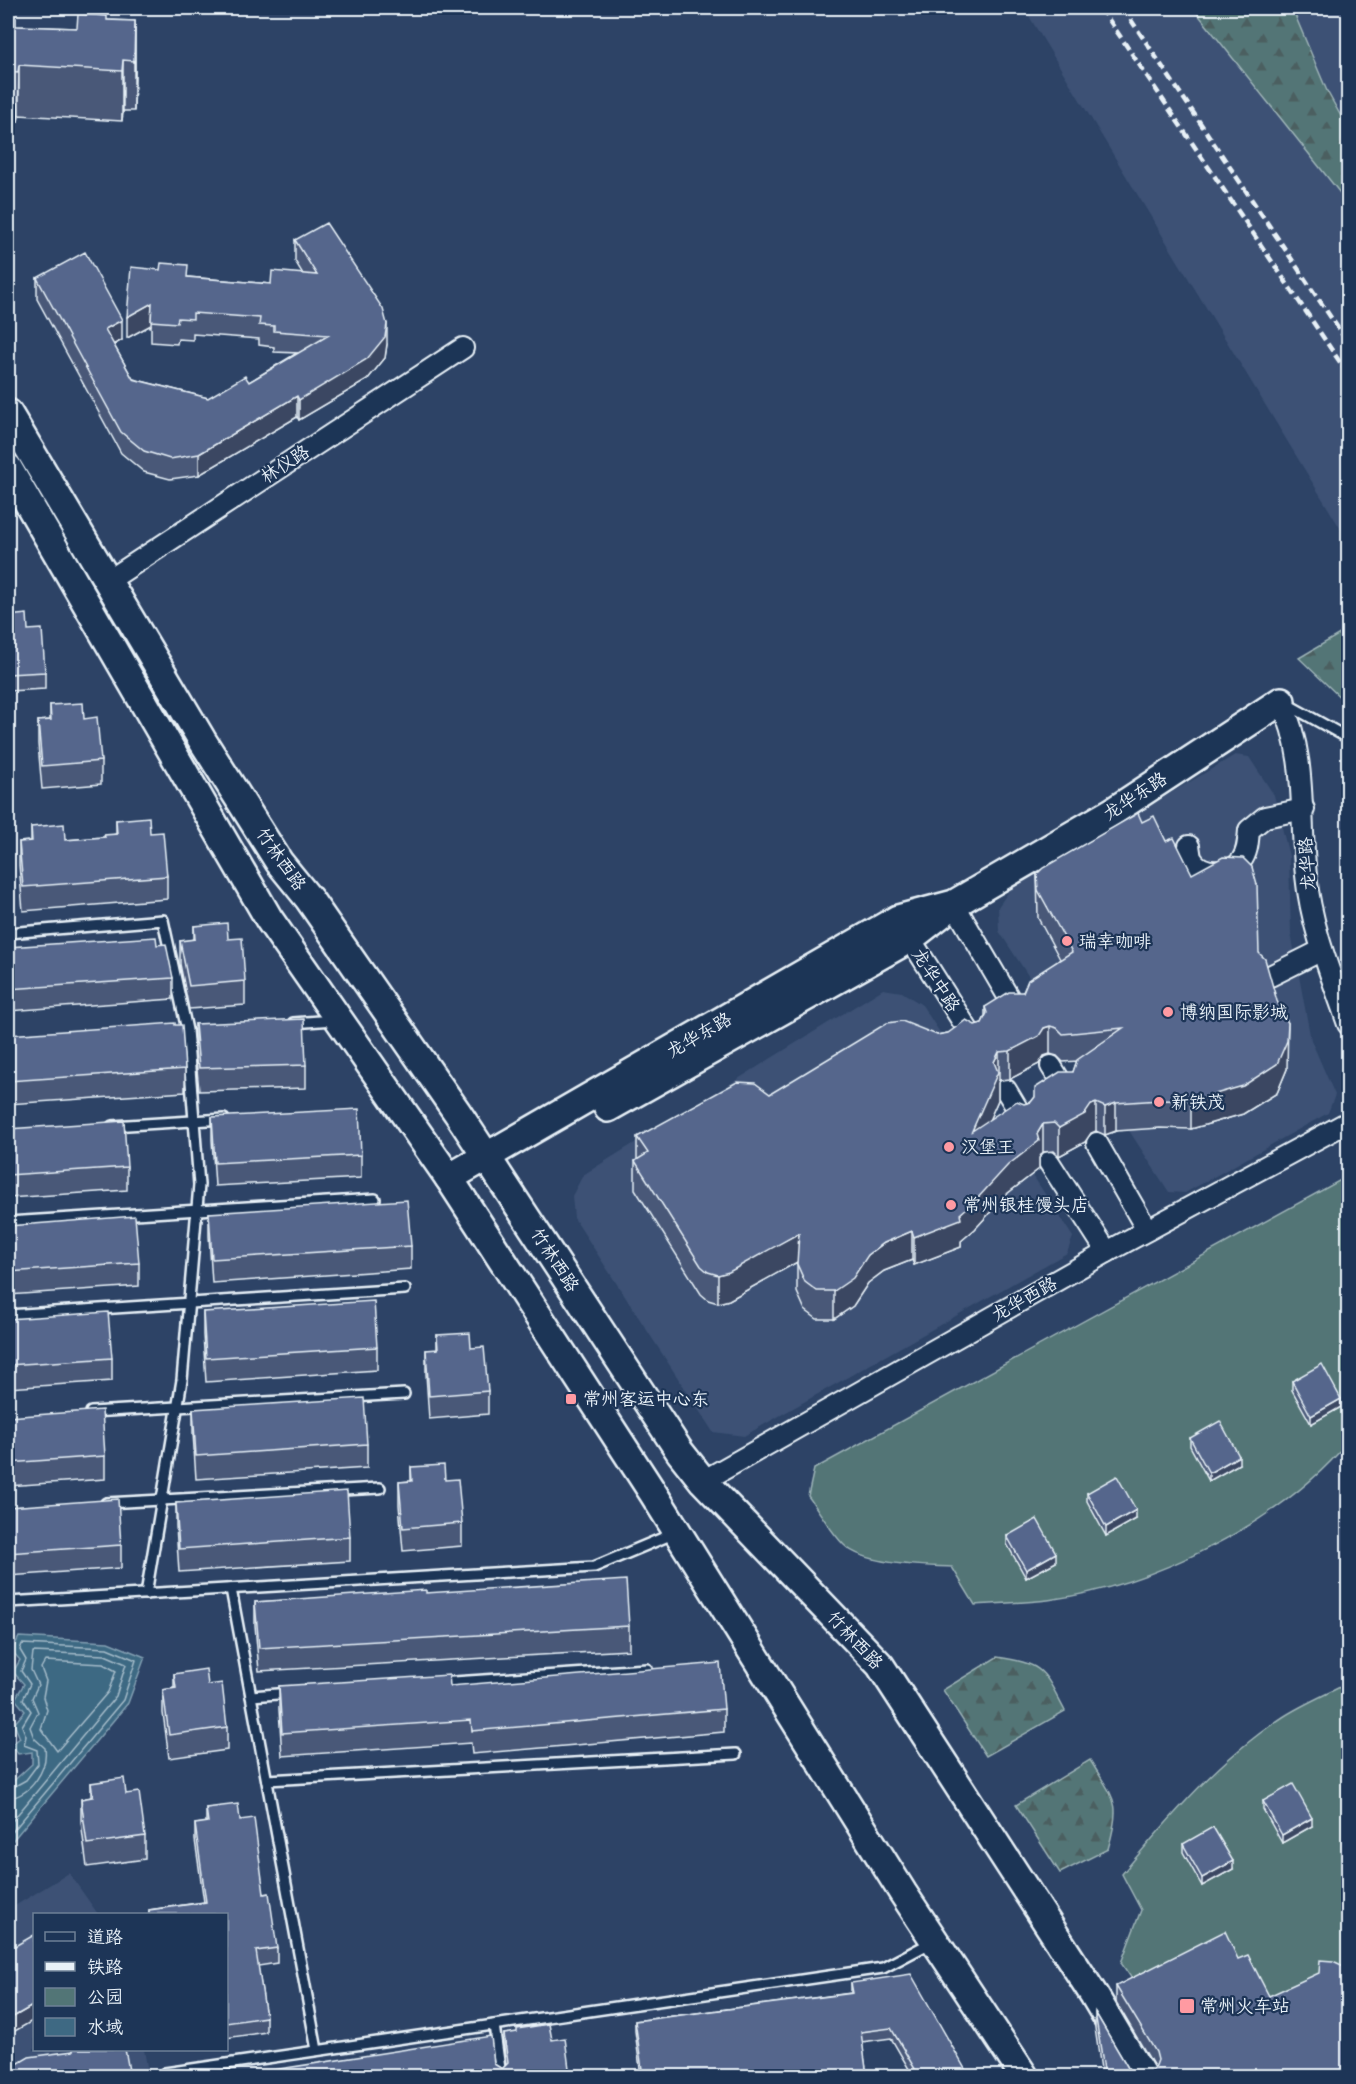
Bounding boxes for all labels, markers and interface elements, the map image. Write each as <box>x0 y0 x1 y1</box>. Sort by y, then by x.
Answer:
street label: 林仪路 <box>254 436 316 492</box>
street label: 龙华东路 <box>1096 763 1174 829</box>
street label: 竹林西路 <box>247 820 315 898</box>
street label: 龙华路 <box>1289 836 1325 892</box>
place label: 瑞幸咖啡 <box>1079 925 1151 957</box>
marker: 瑞幸咖啡 <box>1060 934 1074 948</box>
street label: 龙华中路 <box>903 941 969 1019</box>
place label: 博纳国际影城 <box>1180 996 1288 1028</box>
street label: 龙华东路 <box>660 1003 738 1067</box>
marker: 博纳国际影城 <box>1161 1005 1175 1019</box>
place label: 新铁茂 <box>1171 1086 1225 1118</box>
marker: 新铁茂 <box>1152 1095 1166 1109</box>
place label: 汉堡王 <box>961 1131 1015 1163</box>
marker: 汉堡王 <box>942 1140 956 1154</box>
place label: 常州银桂馒头店 <box>963 1189 1089 1221</box>
marker: 常州银桂馒头店 <box>944 1198 958 1212</box>
street label: 竹林西路 <box>522 1221 588 1299</box>
street label: 龙华西路 <box>985 1268 1063 1330</box>
place label: 常州客运中心东 <box>583 1383 709 1415</box>
marker: 常州客运中心东 <box>564 1392 578 1406</box>
street label: 竹林西路 <box>819 1603 891 1677</box>
legend <box>33 1913 228 2051</box>
text: 道路 <box>87 1921 123 1953</box>
text: 铁路 <box>87 1951 123 1983</box>
text: 公园 <box>87 1981 123 2013</box>
place label: 常州火车站 <box>1200 1990 1290 2022</box>
marker: 常州火车站 <box>1178 1997 1196 2015</box>
text: 水域 <box>87 2011 123 2043</box>

